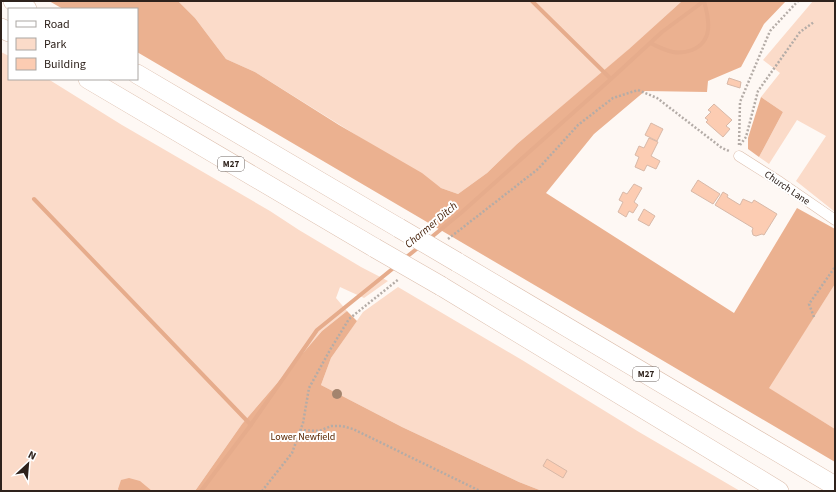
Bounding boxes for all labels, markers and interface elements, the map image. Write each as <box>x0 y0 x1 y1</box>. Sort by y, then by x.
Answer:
legend <box>8 8 138 80</box>
text: Road <box>44 16 70 33</box>
text: Park <box>44 36 66 53</box>
text: Building <box>44 56 86 73</box>
road number: M27 <box>218 157 244 171</box>
street label: Church Lane <box>761 168 813 208</box>
water label: Charmer Ditch <box>401 198 461 252</box>
road number: M27 <box>633 367 659 381</box>
park label: Lower Newfield <box>271 430 335 444</box>
north arrow <box>8 444 48 484</box>
text: N <box>26 447 39 464</box>

